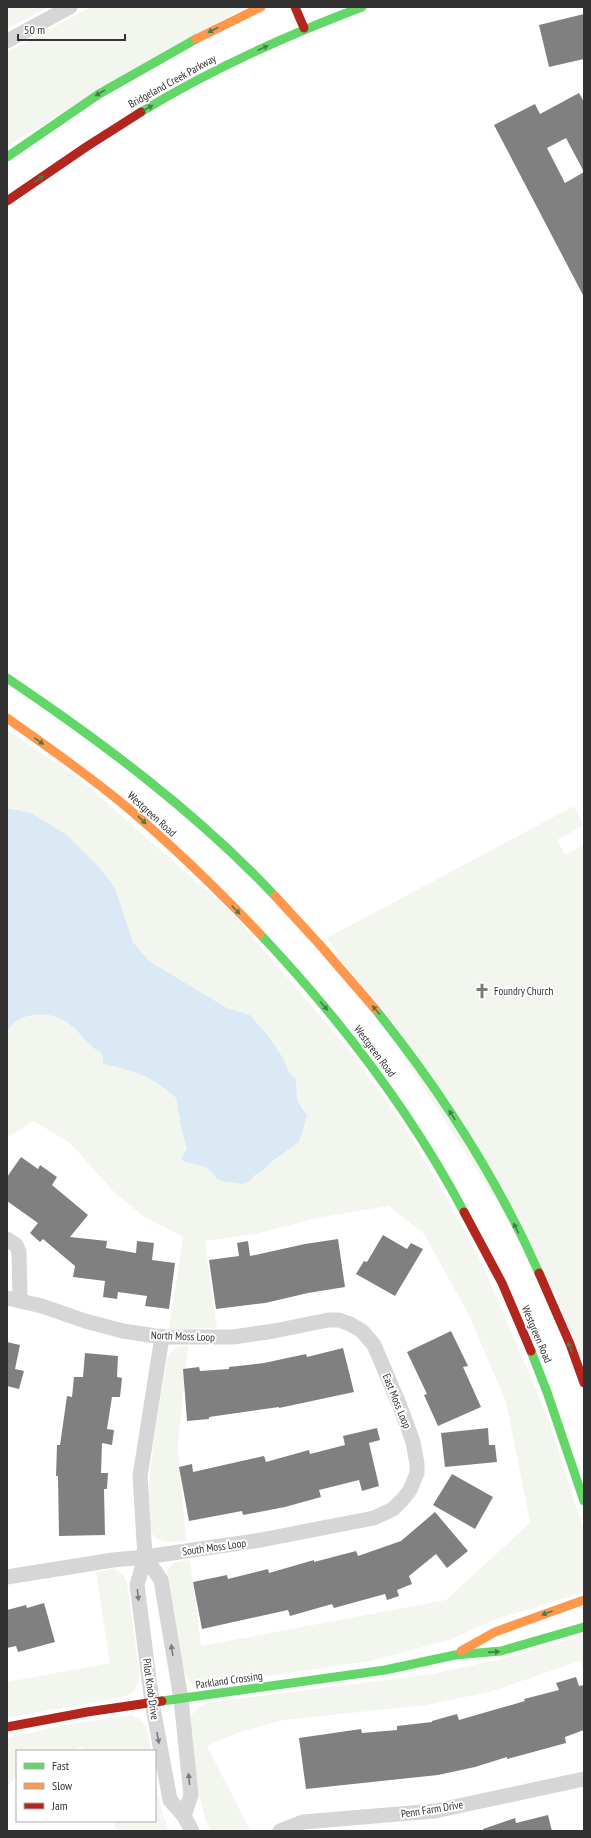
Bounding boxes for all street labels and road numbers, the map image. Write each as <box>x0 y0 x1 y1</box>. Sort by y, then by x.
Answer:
street label: Bridgeland Creek Parkway <box>126 51 219 111</box>
street label: Westgreen Road <box>125 788 179 840</box>
street label: Westgreen Road <box>351 1022 399 1080</box>
street label: Westgreen Road <box>519 1303 555 1365</box>
street label: North Moss Loop <box>151 1328 215 1344</box>
street label: East Moss Loop <box>380 1371 414 1431</box>
street label: South Moss Loop <box>181 1536 247 1558</box>
street label: Pilot Knob Drive <box>140 1657 162 1721</box>
street label: Parkland Crossing <box>195 1668 264 1692</box>
street label: Penn Farm Drive <box>400 1797 464 1821</box>

